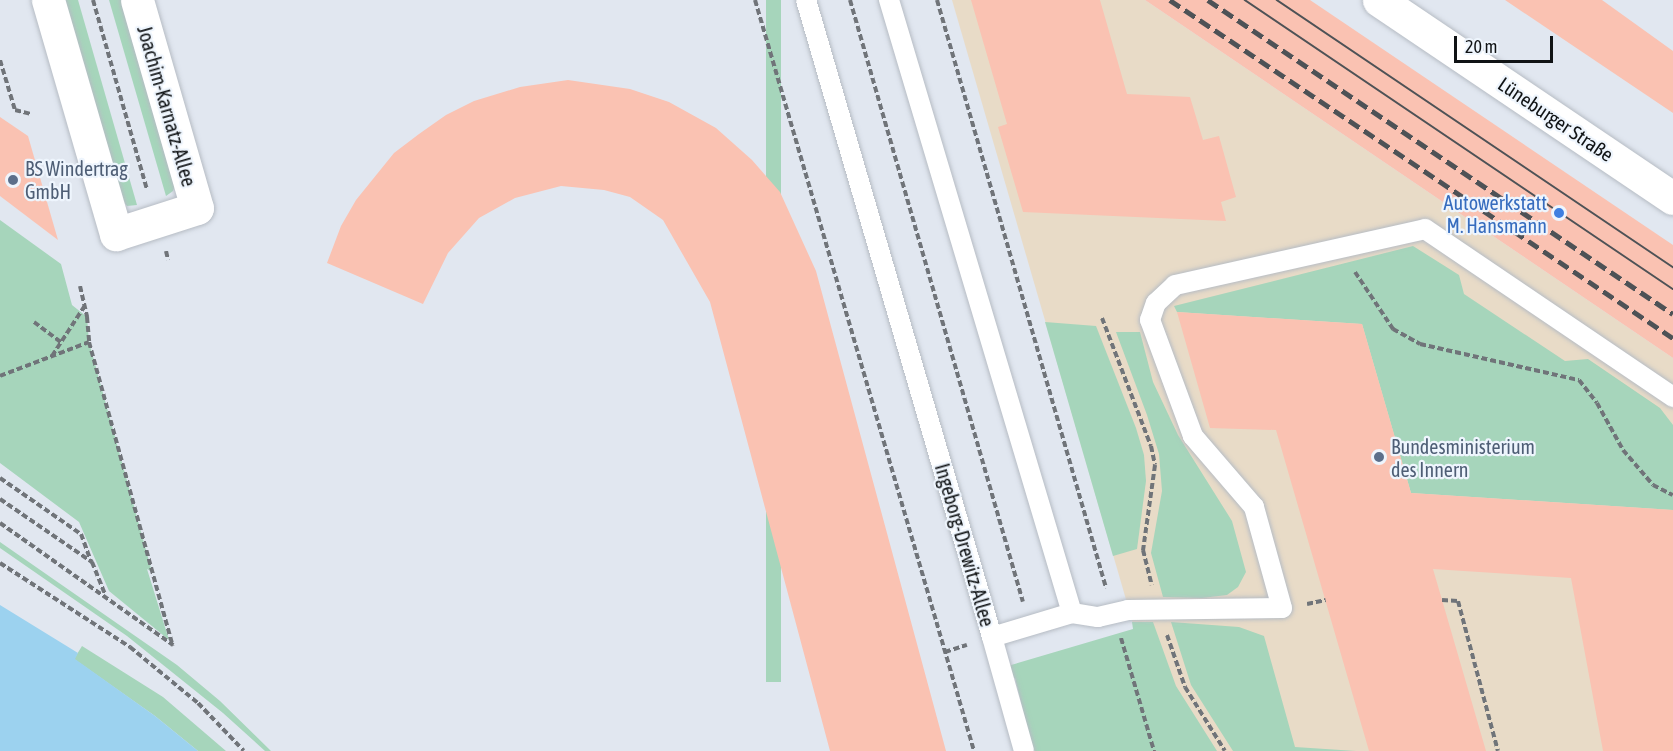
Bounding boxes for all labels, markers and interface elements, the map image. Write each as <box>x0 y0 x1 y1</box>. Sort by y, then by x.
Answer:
street label: Joachim-Karnatz-Allee <box>133 23 201 189</box>
scale bar <box>1457 24 1556 62</box>
text: 20 m <box>1465 36 1497 57</box>
street label: Lüneburger Straße <box>1494 72 1618 166</box>
place label: BS Windertrag GmbH <box>25 156 128 203</box>
marker: BS Windertrag GmbH <box>6 173 20 187</box>
place label: Autowerkstatt M. Hansmann <box>1444 190 1547 237</box>
marker: Autowerkstatt M. Hansmann <box>1552 206 1566 220</box>
place label: Bundesministerium des Innern <box>1391 434 1535 481</box>
marker: Bundesministerium des Innern <box>1372 450 1386 464</box>
street label: Ingeborg-Drewitz-Allee <box>930 461 1000 629</box>

